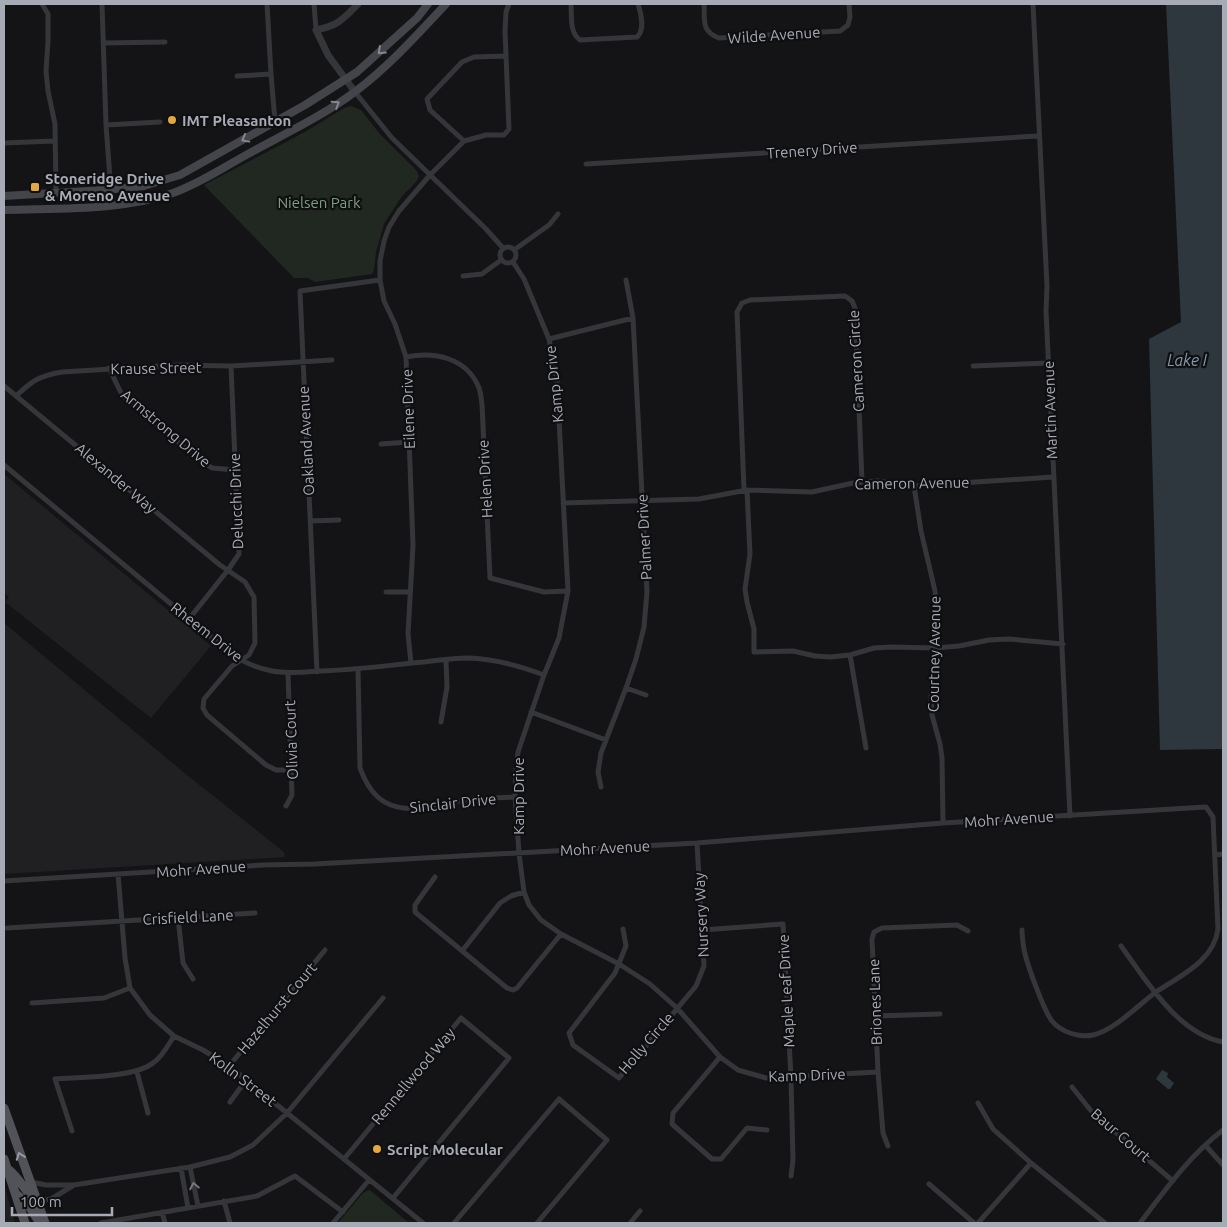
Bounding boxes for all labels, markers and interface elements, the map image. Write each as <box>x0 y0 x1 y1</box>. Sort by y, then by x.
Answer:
street label: Wilde Avenue <box>727 23 821 47</box>
one-way arrow <box>378 45 387 54</box>
one-way arrow <box>330 101 340 110</box>
place label: IMT Pleasanton <box>182 112 291 129</box>
marker: IMT Pleasanton <box>166 114 178 126</box>
one-way arrow <box>241 132 250 142</box>
street label: Trenery Drive <box>766 138 858 162</box>
place label: Stoneridge Drive & Moreno Avenue <box>45 170 170 204</box>
marker: Stoneridge Drive & Moreno Avenue <box>29 181 41 193</box>
park label: Nielsen Park <box>277 194 361 211</box>
street label: Cameron Circle <box>845 309 867 413</box>
street label: Kamp Drive <box>541 345 567 423</box>
water label: Lake I <box>1167 351 1208 369</box>
street label: Krause Street <box>110 359 202 377</box>
street label: Martin Avenue <box>1040 360 1060 460</box>
street label: Eilene Drive <box>398 369 418 449</box>
street label: Armstrong Drive <box>118 386 214 470</box>
street label: Oakland Avenue <box>295 386 317 496</box>
street label: Alexander Way <box>72 439 160 517</box>
street label: Helen Drive <box>474 439 496 519</box>
street label: Delucchi Drive <box>226 453 246 549</box>
street label: Cameron Avenue <box>854 473 970 493</box>
street label: Palmer Drive <box>633 493 655 581</box>
street label: Courtney Avenue <box>924 596 944 712</box>
street label: Rheem Drive <box>168 599 246 665</box>
street label: Olivia Court <box>281 700 301 780</box>
street label: Kamp Drive <box>510 757 527 835</box>
street label: Sinclair Drive <box>409 790 497 816</box>
street label: Mohr Avenue <box>964 807 1054 831</box>
street label: Mohr Avenue <box>560 837 650 859</box>
street label: Mohr Avenue <box>156 857 246 881</box>
street label: Nursery Way <box>690 872 712 958</box>
street label: Crisfield Lane <box>142 906 234 928</box>
street label: Maple Leaf Drive <box>775 934 797 1048</box>
street label: Briones Lane <box>865 958 885 1046</box>
street label: Hazelhurst Court <box>234 959 320 1057</box>
street label: Holly Circle <box>615 1009 677 1077</box>
street label: Rennellwood Way <box>368 1024 458 1128</box>
street label: Kolln Street <box>206 1048 280 1110</box>
street label: Kamp Drive <box>768 1065 846 1085</box>
street label: Baur Court <box>1088 1105 1154 1165</box>
place label: Script Molecular <box>387 1141 504 1158</box>
marker: Script Molecular <box>371 1143 383 1155</box>
one-way arrow <box>16 1152 26 1161</box>
one-way arrow <box>189 1182 200 1191</box>
scale bar <box>12 1184 112 1216</box>
text: 100 m <box>20 1193 62 1210</box>

